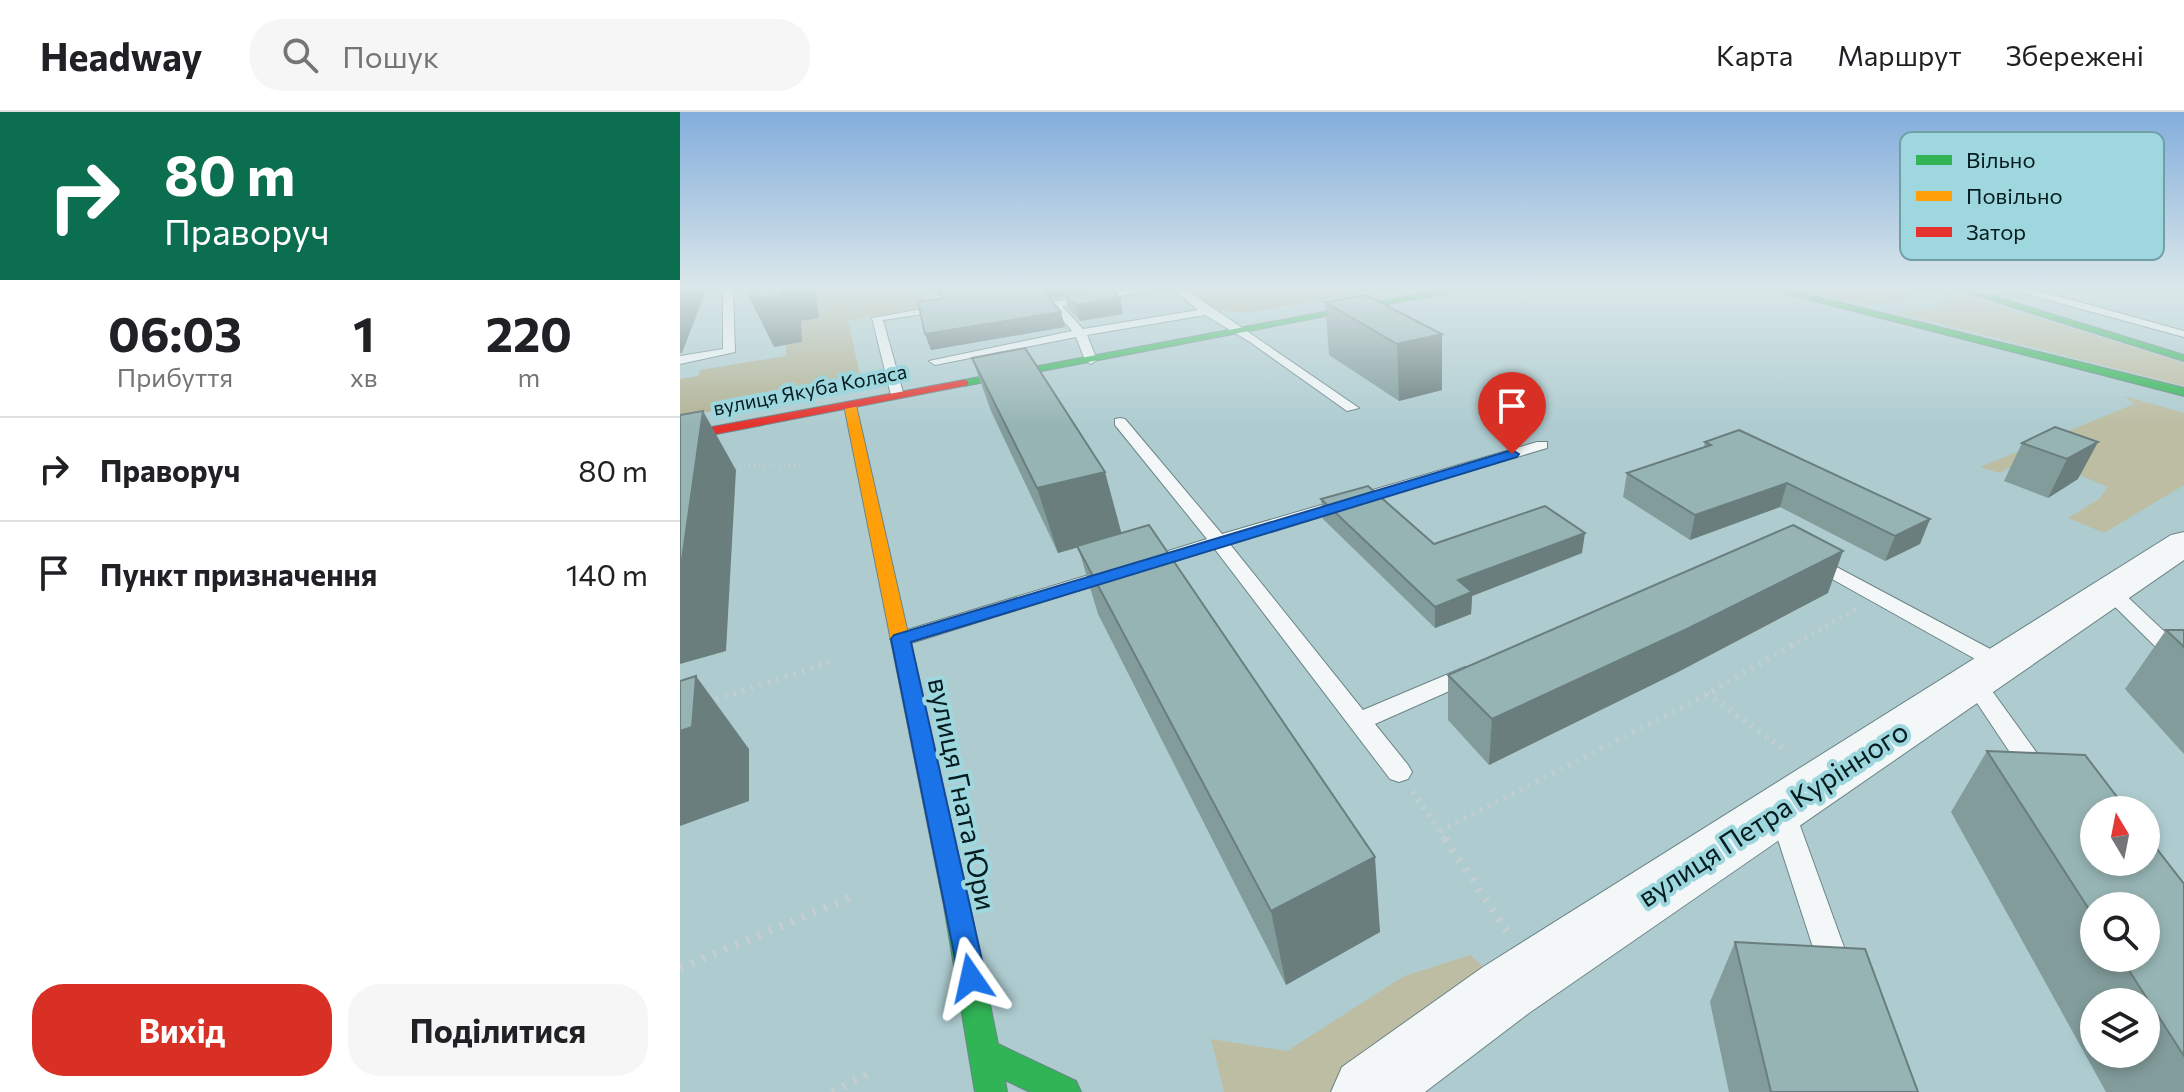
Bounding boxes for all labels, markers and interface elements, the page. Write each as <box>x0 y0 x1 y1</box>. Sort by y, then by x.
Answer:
search box <box>250 19 810 91</box>
text: Headway <box>40 32 202 79</box>
icon: search <box>278 33 322 77</box>
text: Пошук <box>342 37 439 74</box>
text: Карта <box>1716 38 1793 72</box>
text: Маршрут <box>1837 38 1962 72</box>
text: Збережені <box>2006 38 2144 72</box>
legend <box>1900 132 2164 260</box>
text: 80 m <box>164 139 295 208</box>
icon: right <box>32 144 136 248</box>
text: Вільно <box>1966 146 2036 173</box>
text: Повільно <box>1966 182 2063 209</box>
text: Праворуч <box>164 208 330 252</box>
text: Затор <box>1966 218 2026 245</box>
text: 06:03 <box>108 303 242 362</box>
text: 1 <box>353 303 375 362</box>
text: 220 <box>486 303 572 362</box>
street label: вулиця Якуба Коласа <box>711 358 909 420</box>
text: Прибуття <box>117 361 233 392</box>
text: хв <box>350 361 378 392</box>
text: m <box>517 361 540 392</box>
pin <box>1478 372 1546 454</box>
icon: arrive <box>1490 384 1534 428</box>
icon: right <box>32 447 76 491</box>
text: Праворуч <box>100 451 240 488</box>
text: 80 m <box>578 451 648 488</box>
icon: arrive <box>32 551 76 595</box>
text: Пункт призначення <box>100 555 377 592</box>
text: 140 m <box>566 555 648 592</box>
street label: вулиця Гната Юри <box>922 674 1004 913</box>
street label: вулиця Петра Курінного <box>1631 713 1914 913</box>
north arrow <box>2080 796 2160 876</box>
map controls <box>2080 796 2160 1068</box>
button: search <box>2080 892 2160 972</box>
position arrow <box>929 936 1013 1020</box>
button: Вихід <box>32 984 332 1076</box>
button: Поділитися <box>348 984 648 1076</box>
button: layers <box>2080 988 2160 1068</box>

